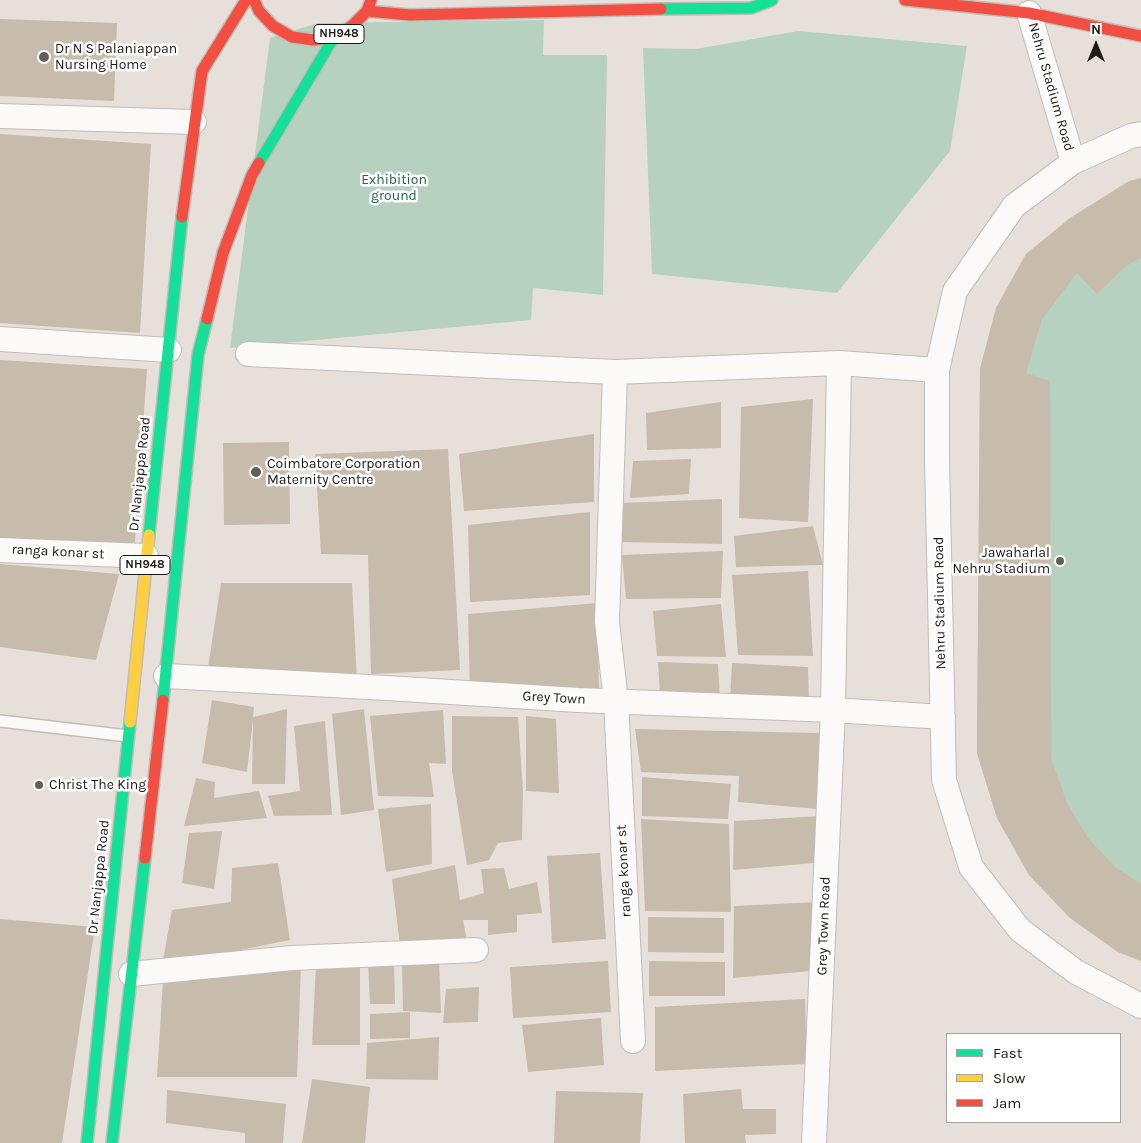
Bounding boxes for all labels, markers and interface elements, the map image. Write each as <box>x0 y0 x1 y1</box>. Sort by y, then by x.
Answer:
north arrow <box>1071 20 1121 70</box>
street label: Nehru Stadium Road <box>1025 21 1077 153</box>
text: N <box>1091 21 1101 38</box>
road number: NH948 <box>314 24 364 44</box>
place label: Dr N S Palaniappan Nursing Home <box>55 41 177 74</box>
marker: Dr N S Palaniappan Nursing Home <box>37 50 51 64</box>
park label: Exhibition ground <box>361 172 427 204</box>
street label: Dr Nanjappa Road <box>126 416 154 532</box>
place label: Coimbatore Corporation Maternity Centre <box>267 456 420 488</box>
marker: Coimbatore Corporation Maternity Centre <box>249 465 263 479</box>
street label: Nehru Stadium Road <box>930 536 950 670</box>
street label: ranga konar st <box>11 541 105 563</box>
place label: Jawaharlal Nehru Stadium <box>952 545 1050 578</box>
marker: Jawaharlal Nehru Stadium <box>1054 555 1066 567</box>
road number: NH948 <box>120 556 170 574</box>
street label: Grey Town <box>522 688 586 708</box>
place label: Christ The King <box>49 777 146 793</box>
marker: Christ The King <box>33 779 45 791</box>
street label: Dr Nanjappa Road <box>85 819 113 935</box>
street label: ranga konar st <box>613 824 635 918</box>
street label: Grey Town Road <box>814 876 834 976</box>
legend <box>946 1033 1121 1123</box>
text: Fast <box>993 1044 1022 1062</box>
text: Slow <box>993 1069 1025 1087</box>
text: Jam <box>993 1094 1021 1112</box>

